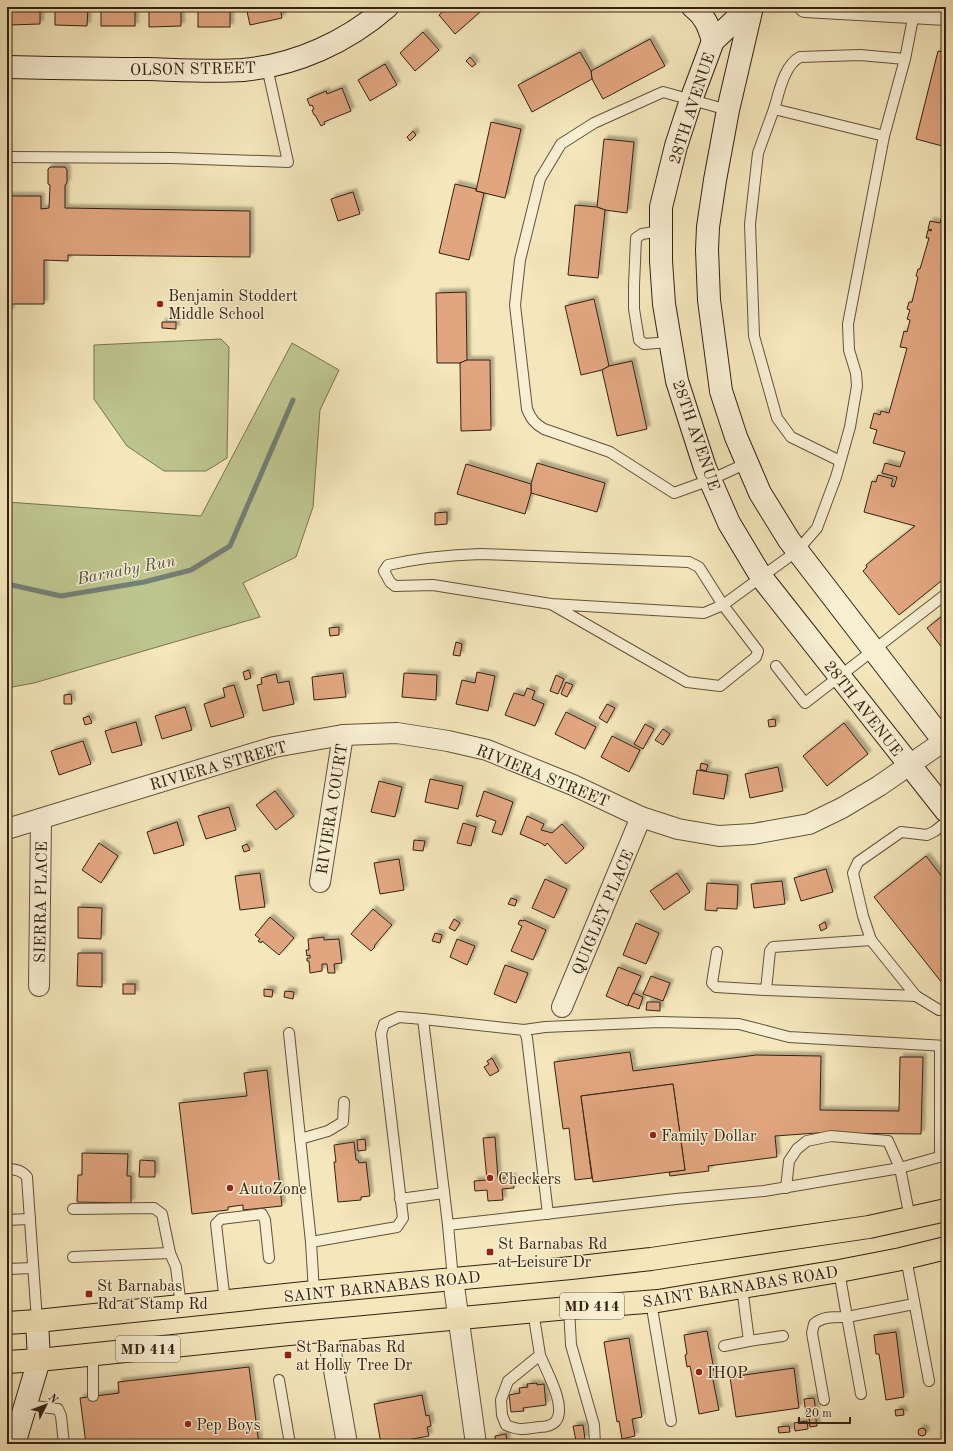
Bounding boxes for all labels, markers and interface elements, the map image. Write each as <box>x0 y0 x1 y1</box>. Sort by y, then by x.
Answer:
street label: 28TH AVENUE <box>667 51 718 166</box>
street label: OLSON STREET <box>130 61 256 79</box>
place label: Benjamin Stoddert Middle School <box>168 289 298 323</box>
marker: Benjamin Stoddert Middle School <box>155 299 165 309</box>
street label: 28TH AVENUE <box>669 378 722 493</box>
water label: Barnaby Run <box>74 553 177 589</box>
street label: 28TH AVENUE <box>820 659 904 760</box>
street label: RIVIERA STREET <box>148 740 289 794</box>
street label: RIVIERA COURT <box>315 743 351 876</box>
street label: RIVIERA STREET <box>473 743 611 811</box>
street label: SIERRA PLACE <box>33 841 51 963</box>
street label: QUIGLEY PLACE <box>570 848 637 978</box>
place label: Family Dollar <box>661 1129 757 1145</box>
marker: Family Dollar <box>648 1130 658 1140</box>
place label: Checkers <box>498 1172 561 1188</box>
marker: Checkers <box>485 1173 495 1183</box>
place label: AutoZone <box>238 1182 307 1198</box>
marker: AutoZone <box>225 1183 235 1193</box>
place label: St Barnabas Rd at Leisure Dr <box>498 1237 607 1271</box>
marker: St Barnabas Rd at Leisure Dr <box>485 1247 495 1257</box>
street label: SAINT BARNABAS ROAD <box>641 1265 839 1311</box>
street label: SAINT BARNABAS ROAD <box>283 1270 481 1306</box>
place label: St Barnabas Rd at Stamp Rd <box>97 1279 208 1313</box>
marker: St Barnabas Rd at Stamp Rd <box>84 1289 94 1299</box>
road number: MD 414 <box>560 1293 624 1319</box>
road number: MD 414 <box>116 1336 180 1362</box>
place label: St Barnabas Rd at Holly Tree Dr <box>296 1340 413 1374</box>
marker: St Barnabas Rd at Holly Tree Dr <box>283 1350 293 1360</box>
place label: IHOP <box>707 1366 748 1382</box>
marker: IHOP <box>694 1367 704 1377</box>
north arrow <box>26 1385 66 1425</box>
text: N <box>45 1393 60 1407</box>
scale bar <box>799 1399 850 1425</box>
text: 20 m <box>805 1408 832 1420</box>
place label: Pep Boys <box>196 1418 261 1434</box>
marker: Pep Boys <box>183 1419 193 1429</box>

